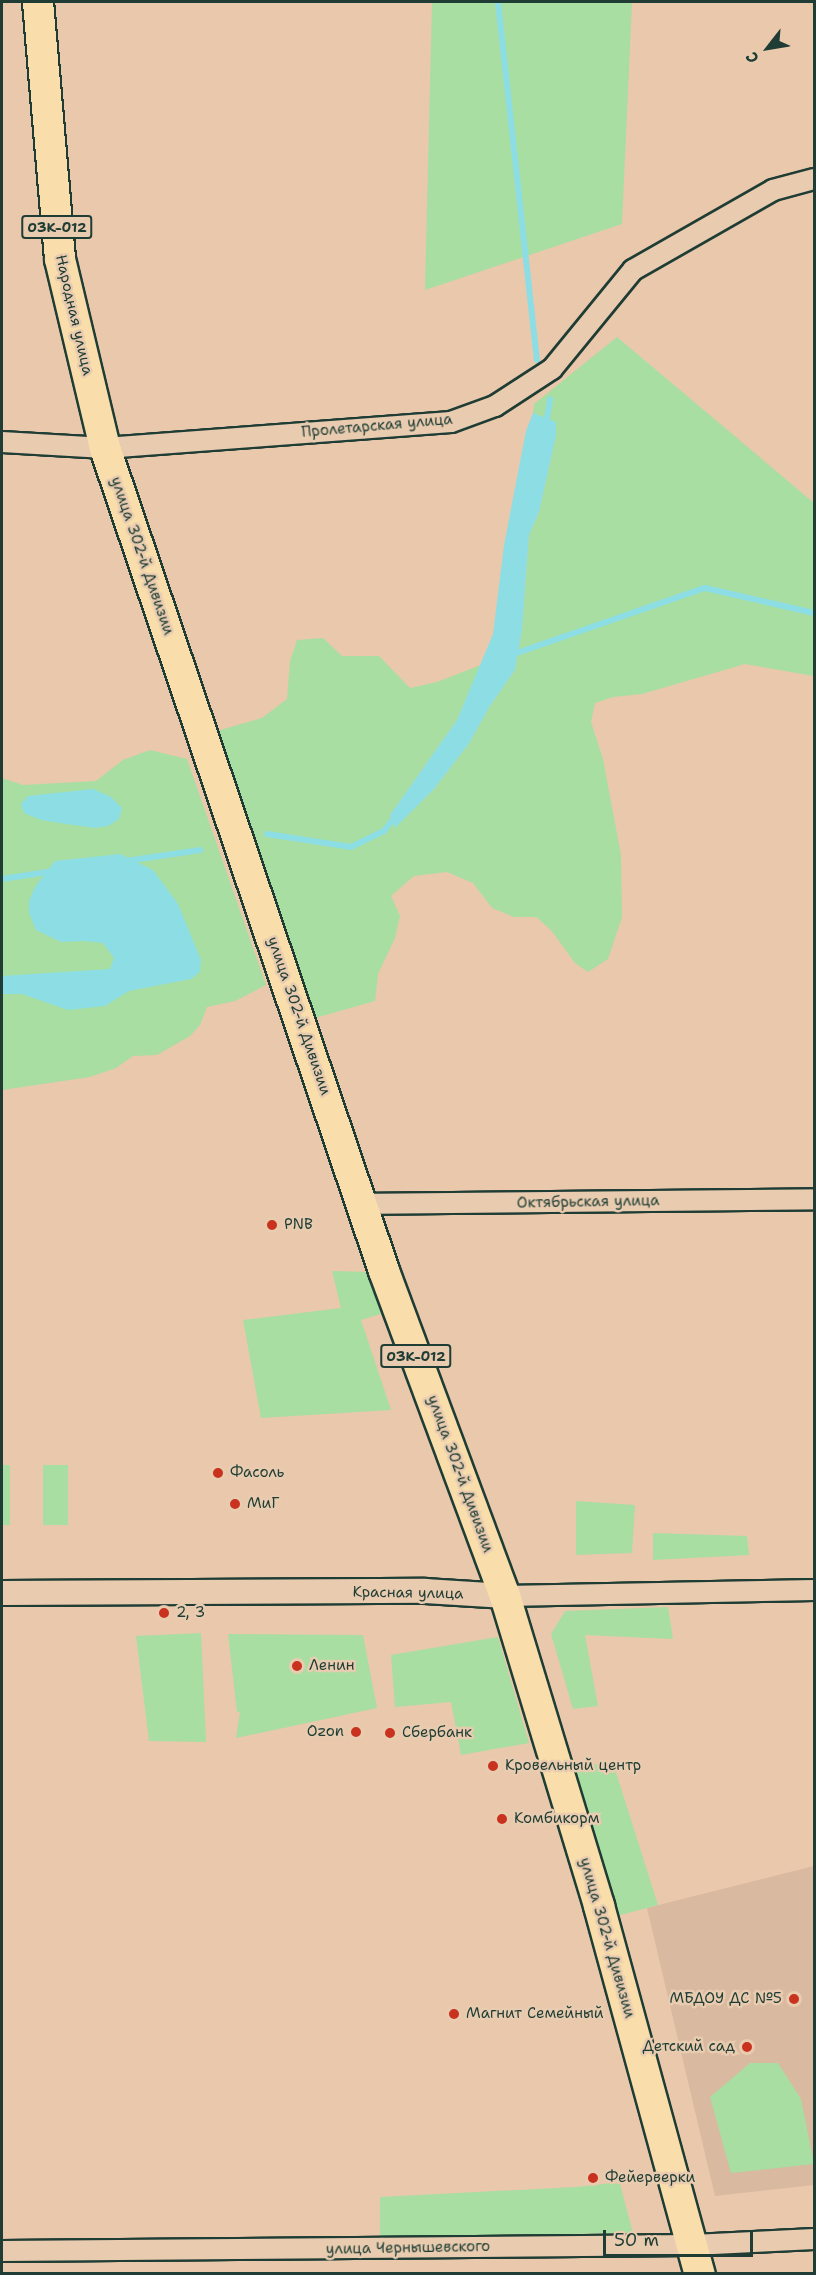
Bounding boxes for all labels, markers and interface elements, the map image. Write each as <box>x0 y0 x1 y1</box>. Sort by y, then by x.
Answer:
north arrow <box>738 18 798 78</box>
text: С <box>741 48 764 67</box>
road number: 03К-012 <box>21 216 93 238</box>
street label: Народная улица <box>51 253 97 377</box>
street label: Пролетарская улица <box>301 410 453 442</box>
street label: улица 302-й Дивизии <box>106 475 178 637</box>
street label: улица 302-й Дивизии <box>263 935 335 1097</box>
street label: Октябрьская улица <box>516 1192 660 1212</box>
place label: PNB <box>284 1216 313 1234</box>
marker: PNB <box>265 1218 279 1232</box>
road number: 03К-012 <box>380 1345 452 1367</box>
street label: улица 302-й Дивизии <box>423 1393 497 1555</box>
place label: Фасоль <box>230 1464 284 1482</box>
marker: Фасоль <box>211 1466 225 1480</box>
place label: МиГ <box>247 1495 279 1513</box>
marker: МиГ <box>228 1497 242 1511</box>
street label: Красная улица <box>352 1583 464 1603</box>
place label: 2, 3 <box>176 1604 205 1622</box>
marker: 2, 3 <box>157 1606 171 1620</box>
place label: Ленин <box>309 1657 355 1675</box>
marker: Ленин <box>290 1659 304 1673</box>
place label: Ozon <box>307 1723 344 1741</box>
place label: Сбербанк <box>402 1724 472 1742</box>
marker: Ozon <box>349 1725 363 1739</box>
marker: Сбербанк <box>383 1726 397 1740</box>
place label: Кровельный центр <box>505 1757 641 1775</box>
marker: Кровельный центр <box>486 1759 500 1773</box>
place label: Комбикорм <box>514 1810 599 1828</box>
marker: Комбикорм <box>495 1812 509 1826</box>
street label: улица 302-й Дивизии <box>575 1856 639 2020</box>
place label: МБДОУ ДС №5 <box>670 1990 782 2008</box>
marker: МБДОУ ДС №5 <box>787 1992 801 2006</box>
place label: Магнит Семейный <box>466 2005 604 2023</box>
marker: Магнит Семейный <box>447 2007 461 2021</box>
place label: Детский сад <box>643 2038 735 2056</box>
marker: Детский сад <box>740 2040 754 2054</box>
place label: Фейерверки <box>605 2169 695 2187</box>
marker: Фейерверки <box>586 2171 600 2185</box>
scale bar <box>606 2218 756 2256</box>
text: 50 m <box>614 2228 659 2252</box>
street label: улица Чернышевского <box>326 2238 490 2258</box>

